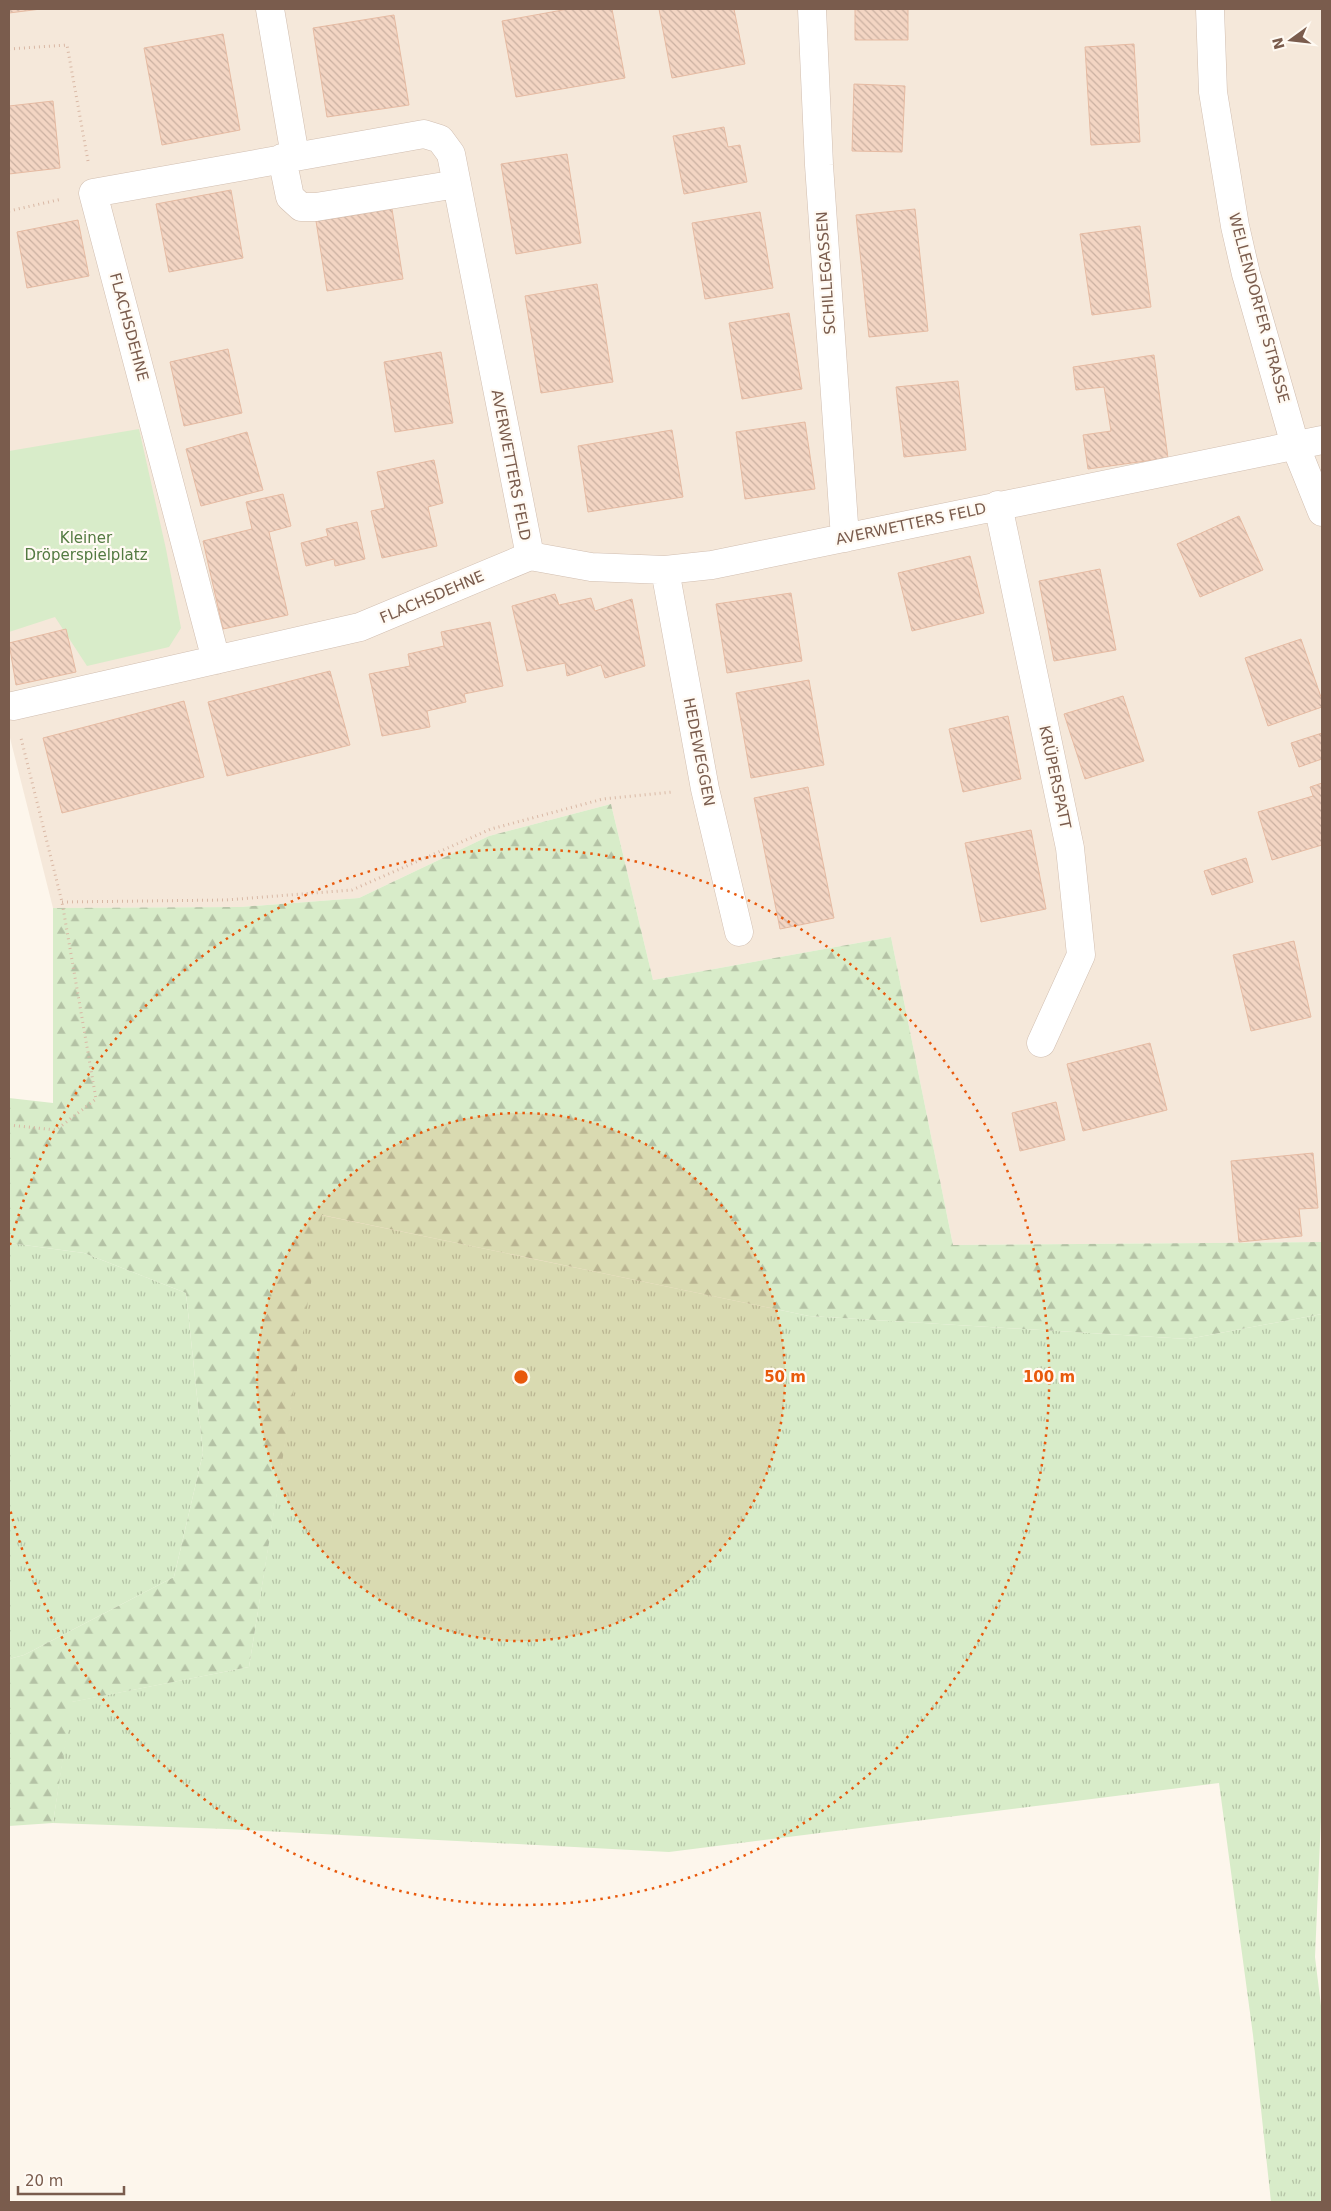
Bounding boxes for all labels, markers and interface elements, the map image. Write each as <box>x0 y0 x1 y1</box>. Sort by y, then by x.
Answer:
north arrow <box>1266 15 1316 65</box>
text: N <box>1269 36 1288 51</box>
street label: SCHILLEGASSEN <box>813 211 839 335</box>
street label: WELLENDORFER STRASSE <box>1225 211 1293 405</box>
street label: FLACHSDEHNE <box>106 271 152 383</box>
street label: AVERWETTERS FELD <box>488 388 534 542</box>
street label: AVERWETTERS FELD <box>834 499 988 549</box>
park label: Kleiner Dröperspielplatz <box>24 529 148 564</box>
street label: FLACHSDEHNE <box>377 567 487 627</box>
street label: HEDEWEGGEN <box>680 696 718 808</box>
street label: KRÜPERSPATT <box>1035 724 1076 831</box>
centre of rings <box>512 1368 530 1386</box>
text: 50 m <box>764 1368 806 1386</box>
text: 100 m <box>1023 1368 1075 1386</box>
scale bar <box>18 2164 124 2196</box>
text: 20 m <box>25 2172 63 2190</box>

